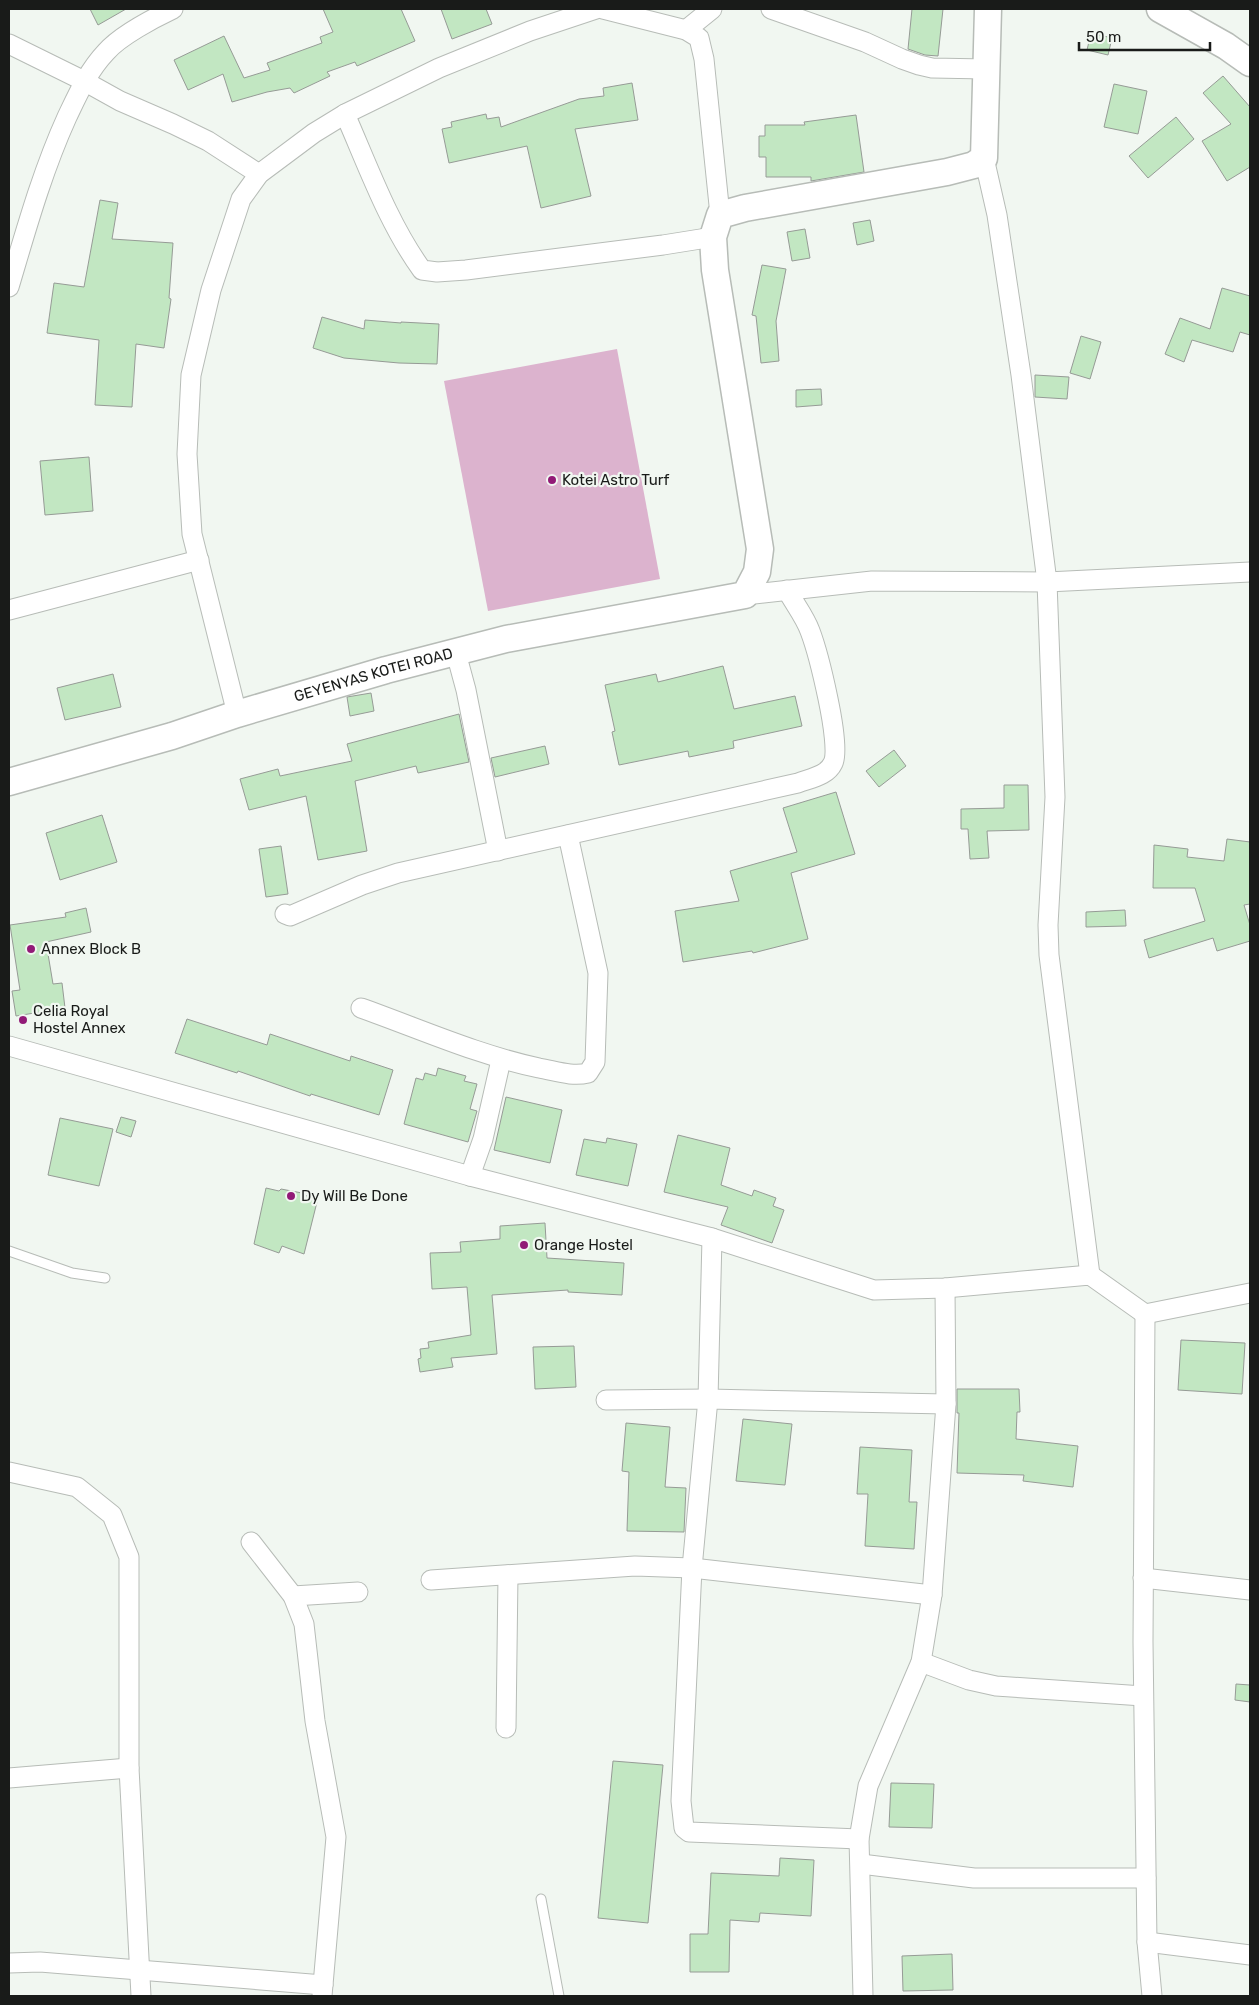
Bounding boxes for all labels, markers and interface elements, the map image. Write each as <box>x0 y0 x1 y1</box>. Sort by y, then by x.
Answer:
scale bar <box>1079 20 1210 52</box>
text: 50 m <box>1086 28 1121 46</box>
place label: Kotei Astro Turf <box>562 471 670 489</box>
marker: Kotei Astro Turf <box>546 474 558 486</box>
street label: GEYENYAS KOTEI ROAD <box>292 644 455 706</box>
place label: Annex Block B <box>41 940 141 958</box>
marker: Annex Block B <box>25 943 37 955</box>
place label: Celia Royal Hostel Annex <box>33 1002 126 1037</box>
marker: Celia Royal Hostel Annex <box>17 1014 29 1026</box>
place label: Dy Will Be Done <box>301 1187 408 1205</box>
marker: Dy Will Be Done <box>285 1190 297 1202</box>
place label: Orange Hostel <box>534 1236 633 1254</box>
marker: Orange Hostel <box>518 1239 530 1251</box>

